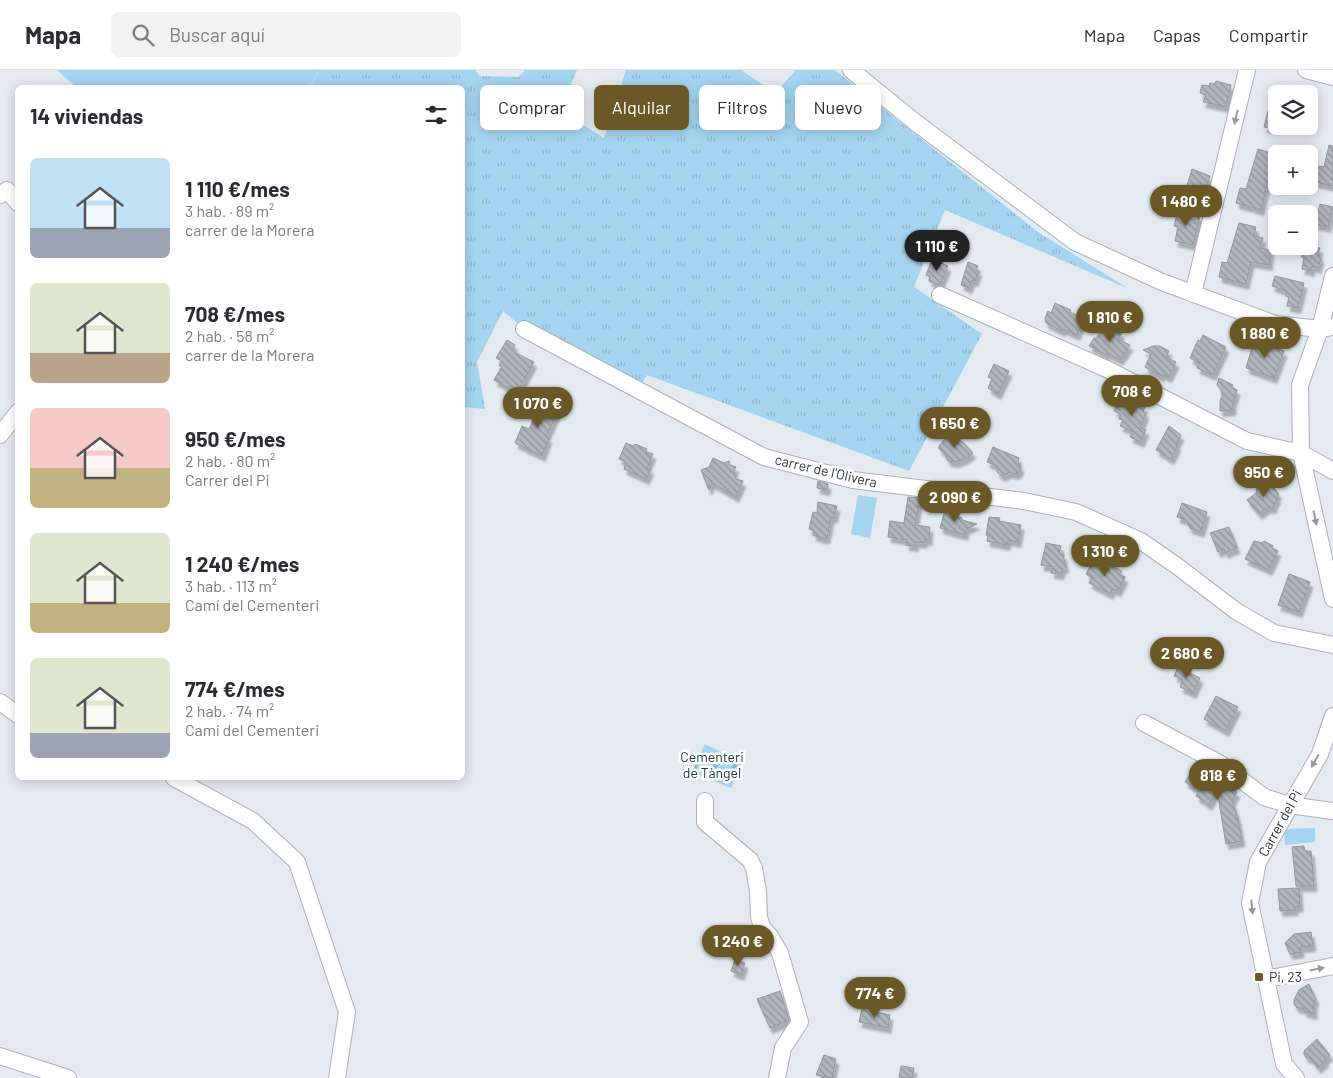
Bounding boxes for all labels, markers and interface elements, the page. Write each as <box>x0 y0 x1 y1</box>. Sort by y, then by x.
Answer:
search box <box>111 12 461 57</box>
text: Mapa <box>25 20 81 49</box>
icon: search <box>129 21 157 49</box>
text: Buscar aquí <box>169 23 265 46</box>
text: Mapa <box>1084 24 1125 46</box>
text: Capas <box>1153 24 1201 46</box>
text: Compartir <box>1229 24 1308 46</box>
chip: Comprar <box>480 85 584 130</box>
chip: Alquilar <box>594 85 689 130</box>
chip: Filtros <box>699 85 785 130</box>
chip: Nuevo <box>795 85 881 130</box>
map controls <box>1268 85 1318 255</box>
button: layers <box>1268 85 1318 135</box>
icon: filters <box>422 101 450 129</box>
text: 14 viviendas <box>30 103 143 128</box>
one-way arrow <box>1232 110 1240 125</box>
button: + <box>1268 145 1318 195</box>
text: 1 110 €/mes <box>185 176 290 201</box>
icon: home <box>70 178 130 238</box>
pin: 1 480 € <box>1140 184 1232 227</box>
text: 1 480 € <box>1161 191 1211 210</box>
text: 3 hab. · 89 m² <box>185 201 274 220</box>
button: − <box>1268 205 1318 255</box>
text: carrer de la Morera <box>185 220 315 239</box>
pin: 1 110 € <box>891 230 983 272</box>
text: 1 110 € <box>916 236 958 255</box>
pin: 1 810 € <box>1064 300 1156 343</box>
text: 708 €/mes <box>185 301 285 326</box>
icon: home <box>70 303 130 363</box>
text: 1 810 € <box>1087 307 1133 326</box>
pin: 1 880 € <box>1219 316 1311 359</box>
text: 1 880 € <box>1241 323 1289 342</box>
text: 2 hab. · 58 m² <box>185 326 274 345</box>
text: carrer de la Morera <box>185 345 315 364</box>
pin: 708 € <box>1097 374 1167 417</box>
text: 708 € <box>1112 381 1152 400</box>
pin: 1 070 € <box>492 386 584 429</box>
text: 1 070 € <box>514 393 562 412</box>
pin: 1 650 € <box>909 406 1001 449</box>
text: 1 650 € <box>931 413 979 432</box>
text: 950 €/mes <box>185 426 286 451</box>
icon: home <box>70 428 130 488</box>
street label: carrer de l'Olivera <box>773 450 879 491</box>
text: 2 hab. · 80 m² <box>185 451 275 470</box>
pin: 950 € <box>1229 456 1299 498</box>
text: 950 € <box>1244 462 1284 481</box>
text: Carrer del Pi <box>185 470 270 489</box>
pin: 2 090 € <box>909 480 1001 523</box>
text: 2 090 € <box>929 487 981 506</box>
one-way arrow <box>1311 510 1319 525</box>
pin: 1 310 € <box>1059 534 1151 577</box>
text: 1 310 € <box>1082 541 1128 560</box>
text: 1 240 €/mes <box>185 551 299 576</box>
icon: home <box>70 553 130 613</box>
text: 3 hab. · 113 m² <box>185 576 277 595</box>
text: Camí del Cementeri <box>185 595 319 614</box>
pin: 2 680 € <box>1141 636 1233 679</box>
text: 2 680 € <box>1161 643 1213 662</box>
text: 774 €/mes <box>185 676 285 701</box>
icon: home <box>70 678 130 738</box>
text: 2 hab. · 74 m² <box>185 701 274 720</box>
text: Camí del Cementeri <box>185 720 319 739</box>
park label: Cementeri de Tàngel <box>680 748 744 781</box>
one-way arrow <box>1311 754 1320 768</box>
pin: 818 € <box>1183 758 1253 801</box>
text: 818 € <box>1200 765 1236 784</box>
street label: Carrer del Pi <box>1254 786 1305 859</box>
one-way arrow <box>1248 900 1256 916</box>
pin: 1 240 € <box>692 924 784 967</box>
text: 1 240 € <box>713 931 763 950</box>
one-way arrow <box>1309 965 1324 973</box>
place label: Pi, 23 <box>1269 968 1302 985</box>
marker: Pi, 23 <box>1253 971 1265 983</box>
pin: 774 € <box>840 976 910 1019</box>
text: 774 € <box>856 983 894 1002</box>

